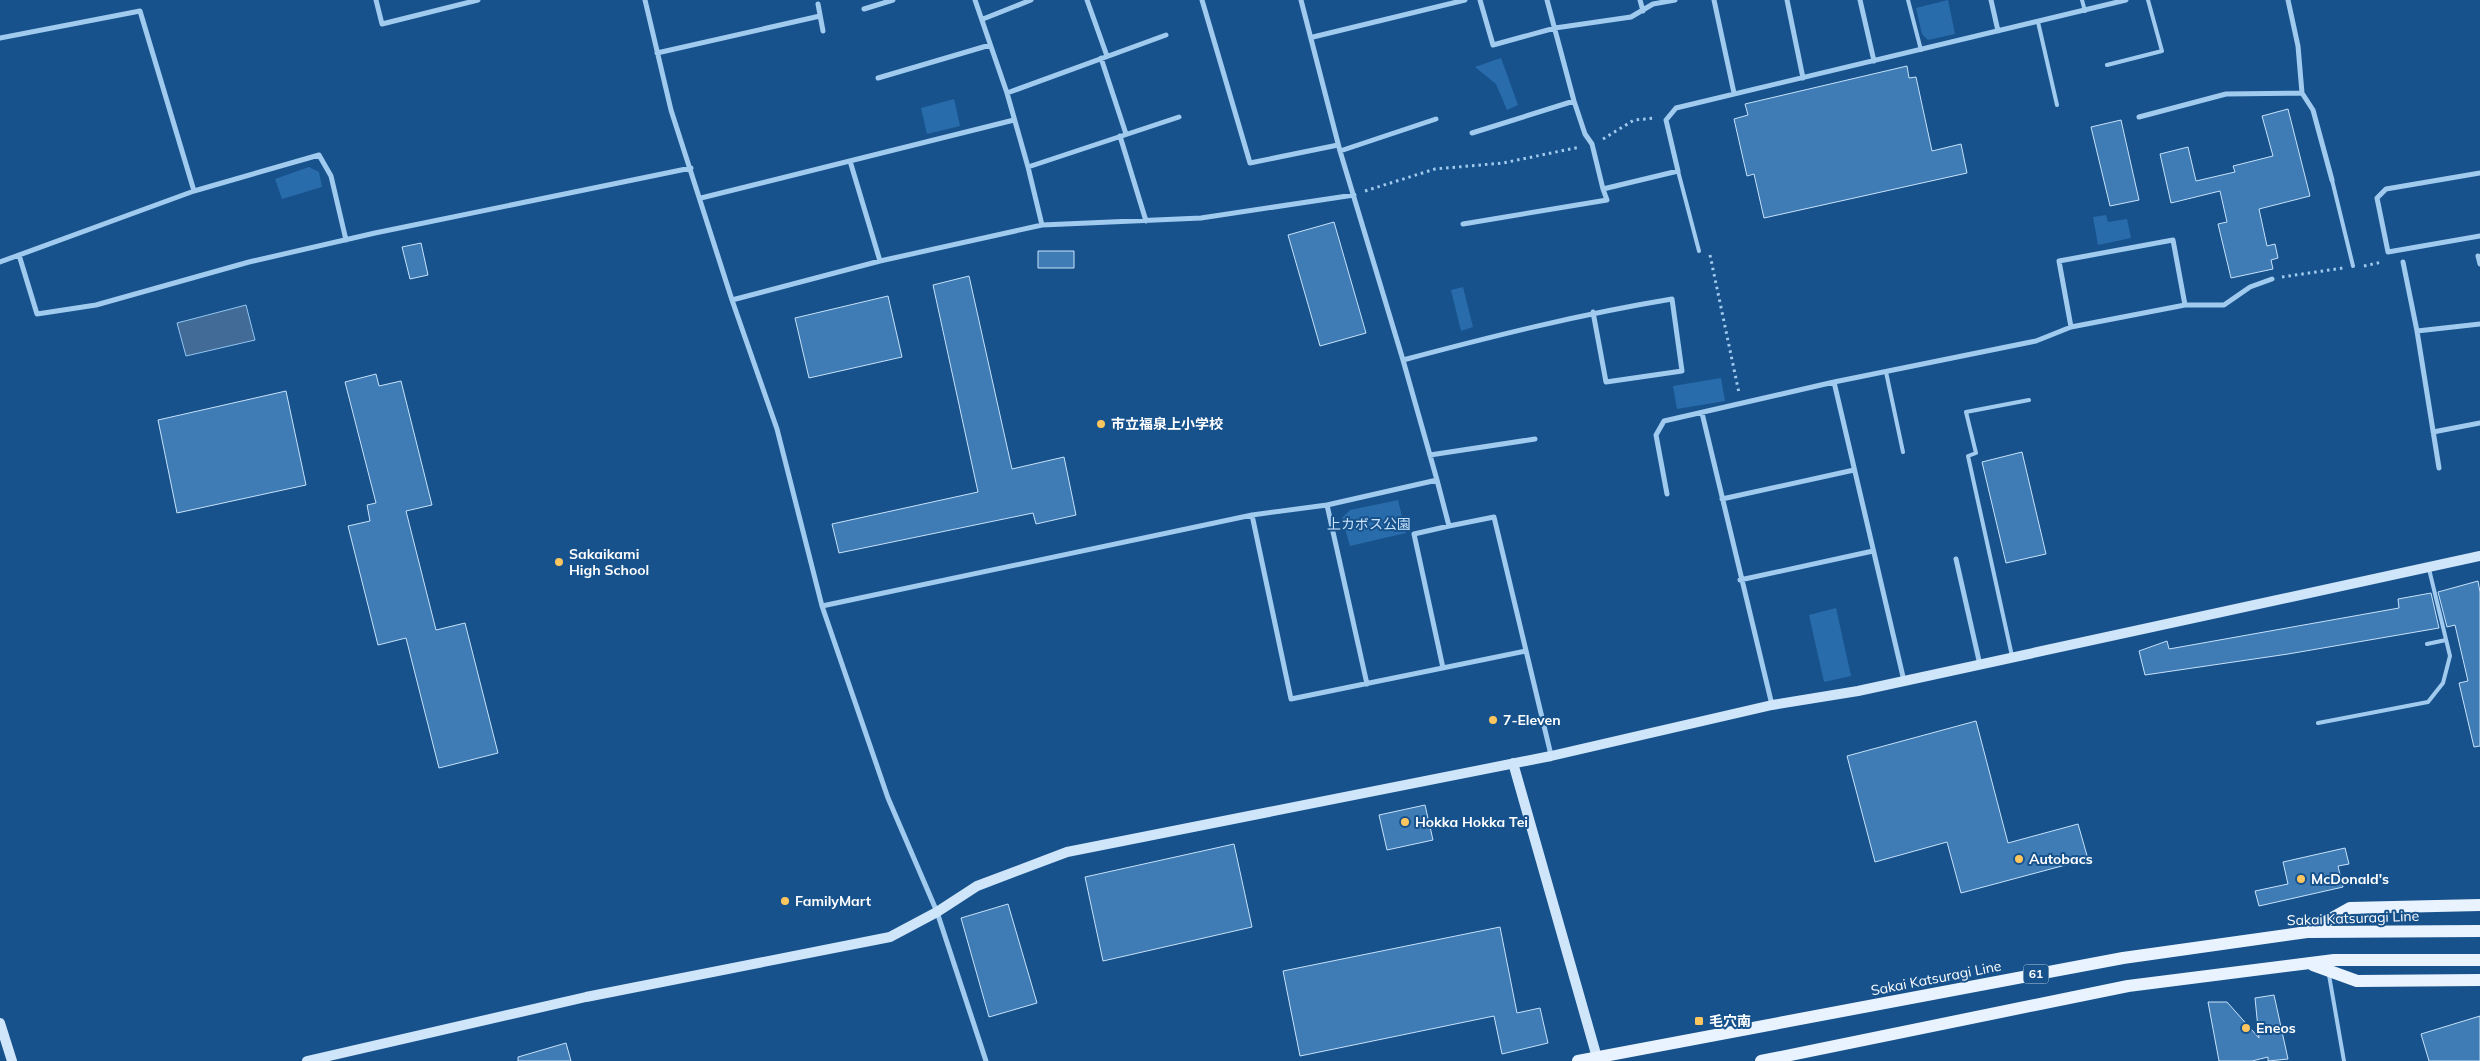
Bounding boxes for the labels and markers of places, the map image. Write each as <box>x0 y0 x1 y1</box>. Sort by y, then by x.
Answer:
place label: 市立福泉上小学校 <box>1111 415 1223 433</box>
marker: 市立福泉上小学校 <box>1095 418 1107 430</box>
place label: Sakaikami High School <box>569 545 649 579</box>
marker: Sakaikami High School <box>553 556 565 568</box>
place label: 7-Eleven <box>1503 711 1561 729</box>
marker: 7-Eleven <box>1487 714 1499 726</box>
place label: Hokka Hokka Tei <box>1415 813 1528 831</box>
marker: Hokka Hokka Tei <box>1399 816 1411 828</box>
place label: Autobacs <box>2029 850 2093 868</box>
marker: Autobacs <box>2013 853 2025 865</box>
place label: McDonald's <box>2311 870 2389 888</box>
marker: McDonald's <box>2295 873 2307 885</box>
place label: FamilyMart <box>795 892 872 910</box>
marker: FamilyMart <box>779 895 791 907</box>
place label: 毛穴南 <box>1709 1012 1751 1030</box>
marker: 毛穴南 <box>1693 1015 1705 1027</box>
place label: Eneos <box>2256 1019 2296 1037</box>
marker: Eneos <box>2240 1022 2252 1034</box>

